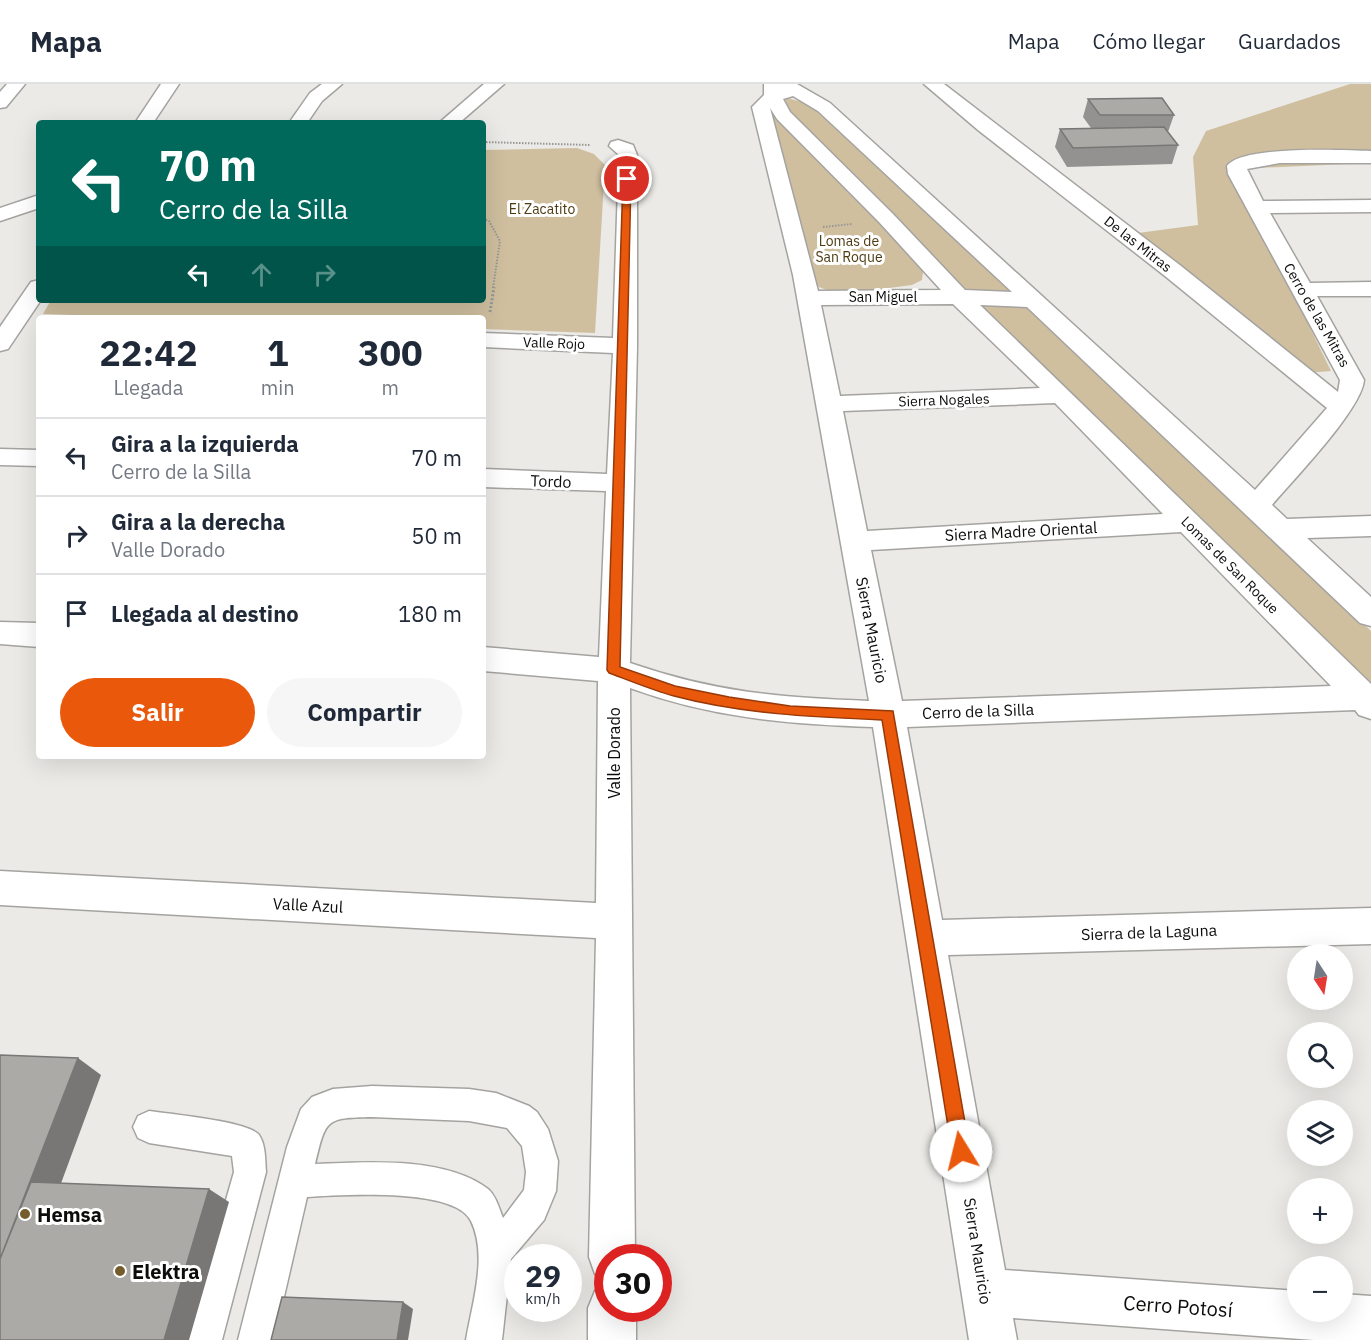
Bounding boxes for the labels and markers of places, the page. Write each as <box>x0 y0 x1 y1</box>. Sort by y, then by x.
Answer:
pin <box>601 153 652 204</box>
place label: Hemsa <box>37 1201 102 1228</box>
marker: Hemsa <box>18 1207 32 1221</box>
place label: Elektra <box>132 1258 200 1285</box>
marker: Elektra <box>113 1264 127 1278</box>

